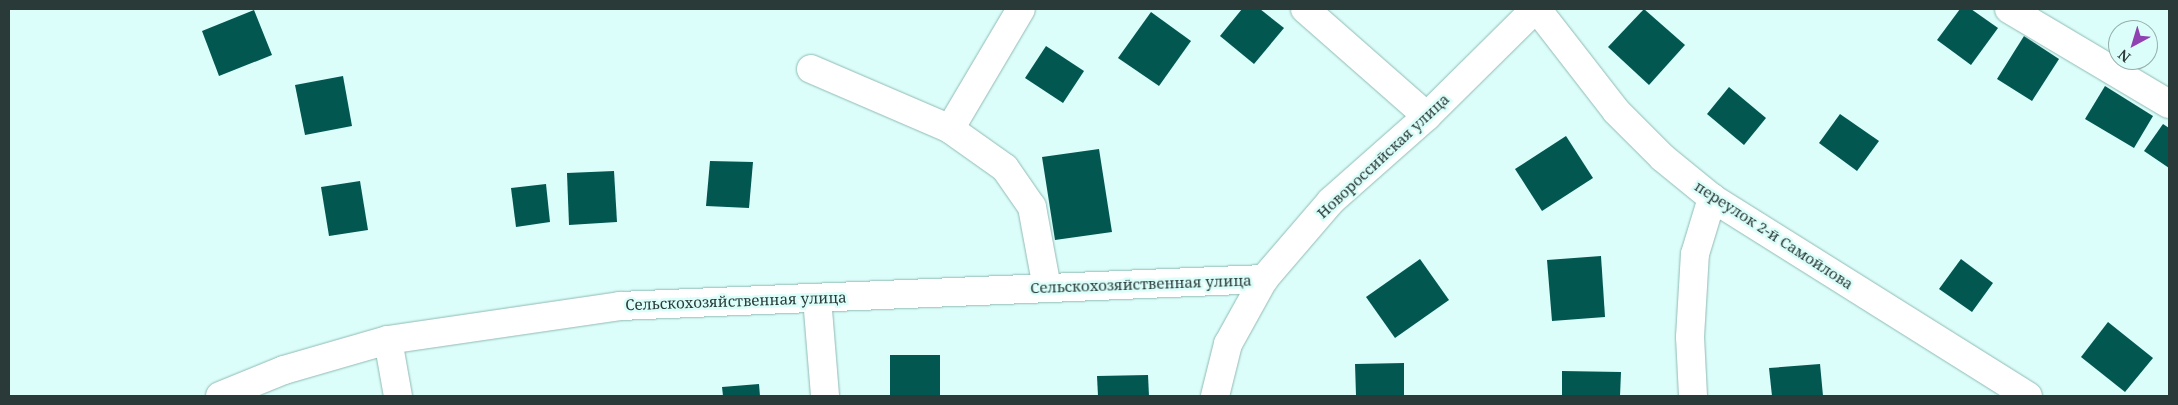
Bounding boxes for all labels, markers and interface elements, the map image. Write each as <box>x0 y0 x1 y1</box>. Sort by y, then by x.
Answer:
north arrow <box>2108 20 2158 70</box>
text: N <box>2114 45 2134 67</box>
street label: Новороссийская улица <box>1313 90 1453 222</box>
street label: переулок 2-й Самойлова <box>1691 177 1857 293</box>
street label: Сельскохозяйственная улица <box>1030 271 1252 297</box>
street label: Сельскохозяйственная улица <box>625 288 847 314</box>

